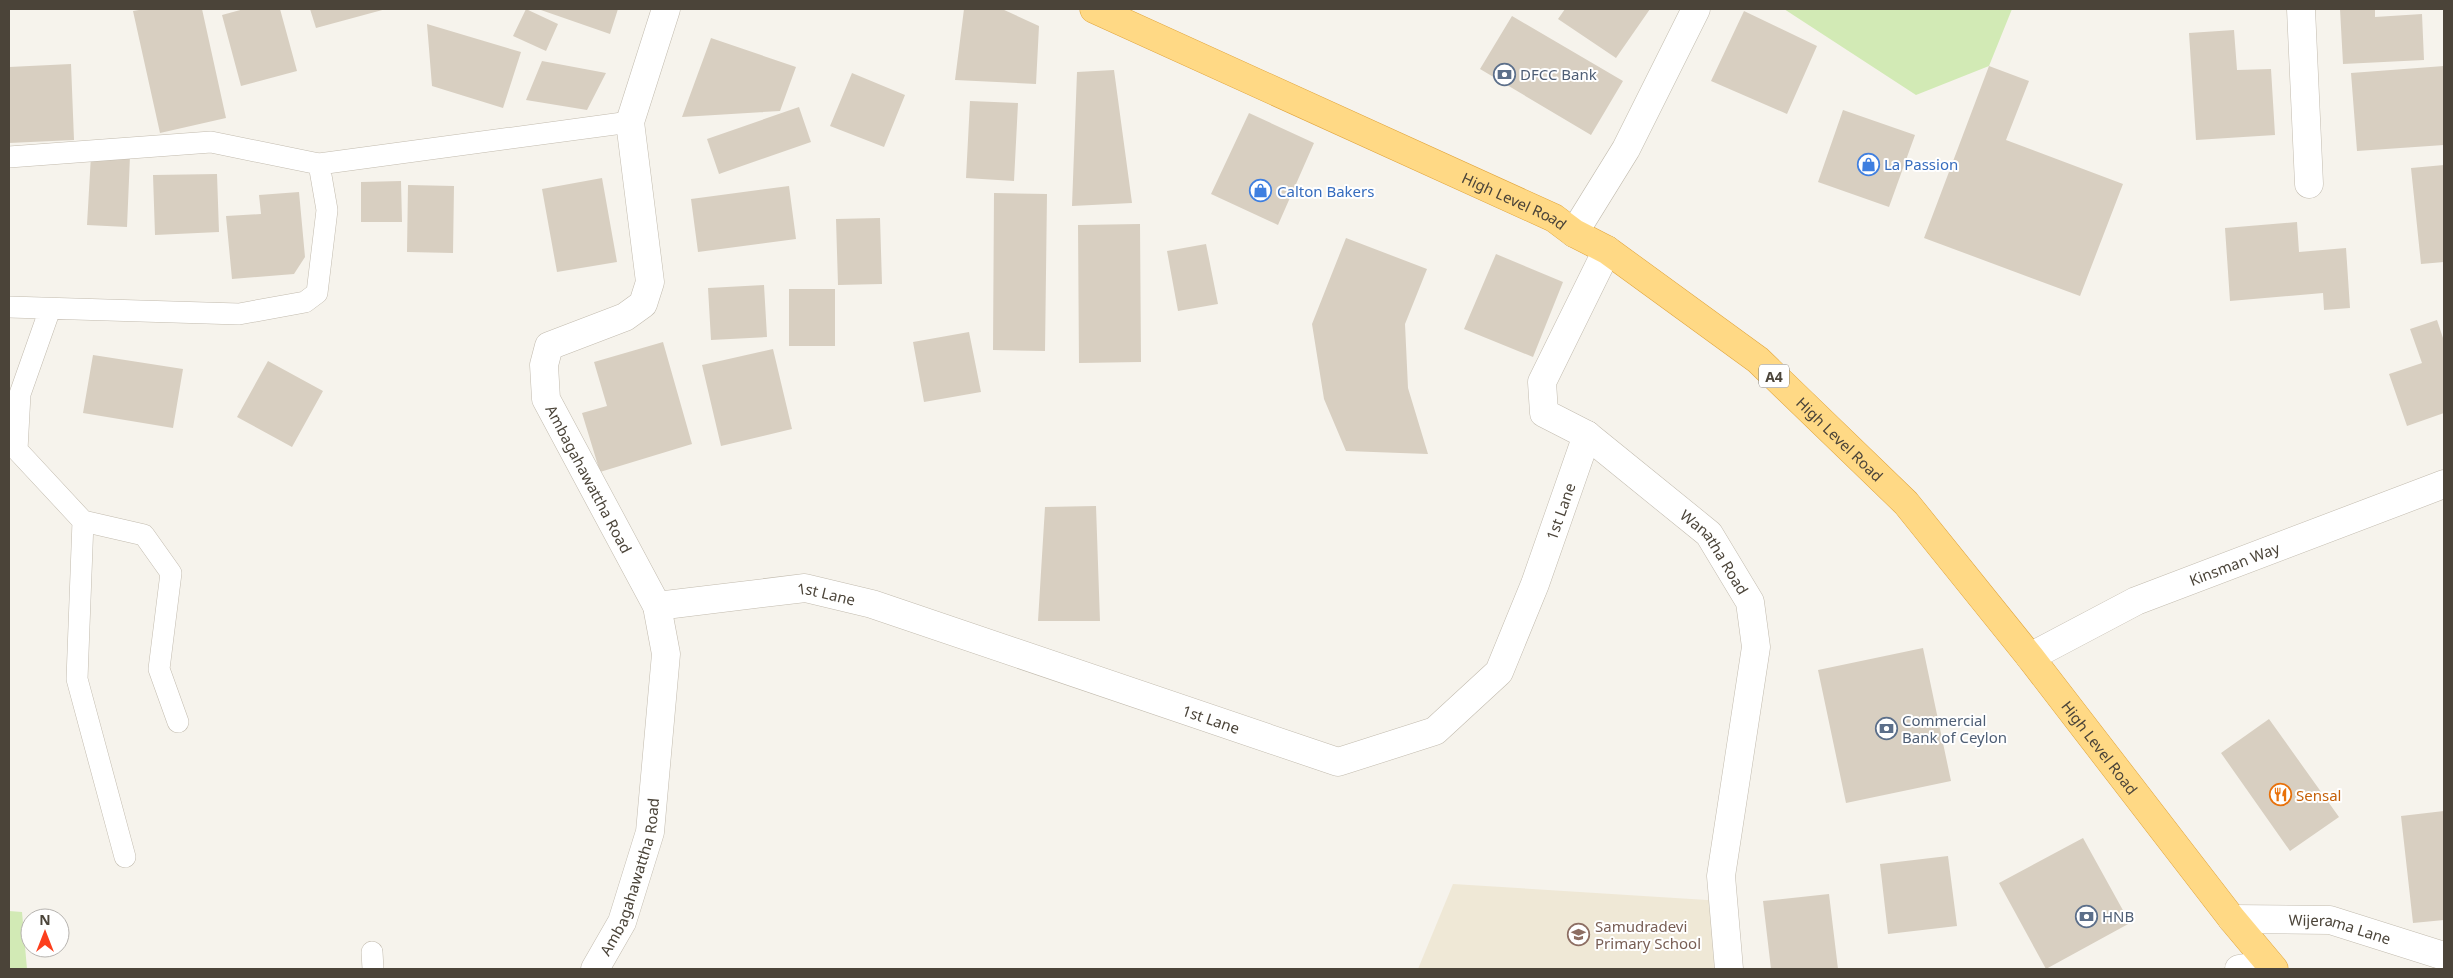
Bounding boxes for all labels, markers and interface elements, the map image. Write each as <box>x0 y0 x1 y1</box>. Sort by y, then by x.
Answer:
bank icon: DFCC Bank <box>1492 62 1516 86</box>
place label: DFCC Bank <box>1520 64 1597 84</box>
shop icon: La Passion <box>1856 152 1880 176</box>
place label: La Passion <box>1884 154 1958 174</box>
street label: High Level Road <box>1459 168 1571 234</box>
shop icon: Calton Bakers <box>1249 179 1273 203</box>
place label: Calton Bakers <box>1277 181 1374 201</box>
road number: A4 <box>1759 364 1789 388</box>
street label: High Level Road <box>1792 392 1888 486</box>
street label: Ambagahawattha Road <box>541 401 637 557</box>
street label: 1st Lane <box>1541 480 1580 543</box>
street label: Wanatha Road <box>1676 505 1753 598</box>
street label: Kinsman Way <box>2186 537 2283 590</box>
street label: 1st Lane <box>796 578 857 610</box>
street label: High Level Road <box>2057 696 2142 799</box>
street label: 1st Lane <box>1180 700 1242 738</box>
place label: Commercial Bank of Ceylon <box>1902 710 2007 747</box>
bank icon: Commercial Bank of Ceylon <box>1874 717 1898 741</box>
restaurant icon: Sensal <box>2268 783 2292 807</box>
place label: Sensal <box>2296 785 2341 805</box>
street label: Ambagahawattha Road <box>595 797 663 959</box>
bank icon: HNB <box>2074 904 2098 928</box>
place label: HNB <box>2102 906 2134 926</box>
north arrow <box>20 908 70 958</box>
text: N <box>39 910 51 929</box>
street label: Wijerama Lane <box>2288 910 2394 949</box>
place label: Samudradevi Primary School <box>1595 916 1701 953</box>
school or university icon: Samudradevi Primary School <box>1567 923 1591 947</box>

